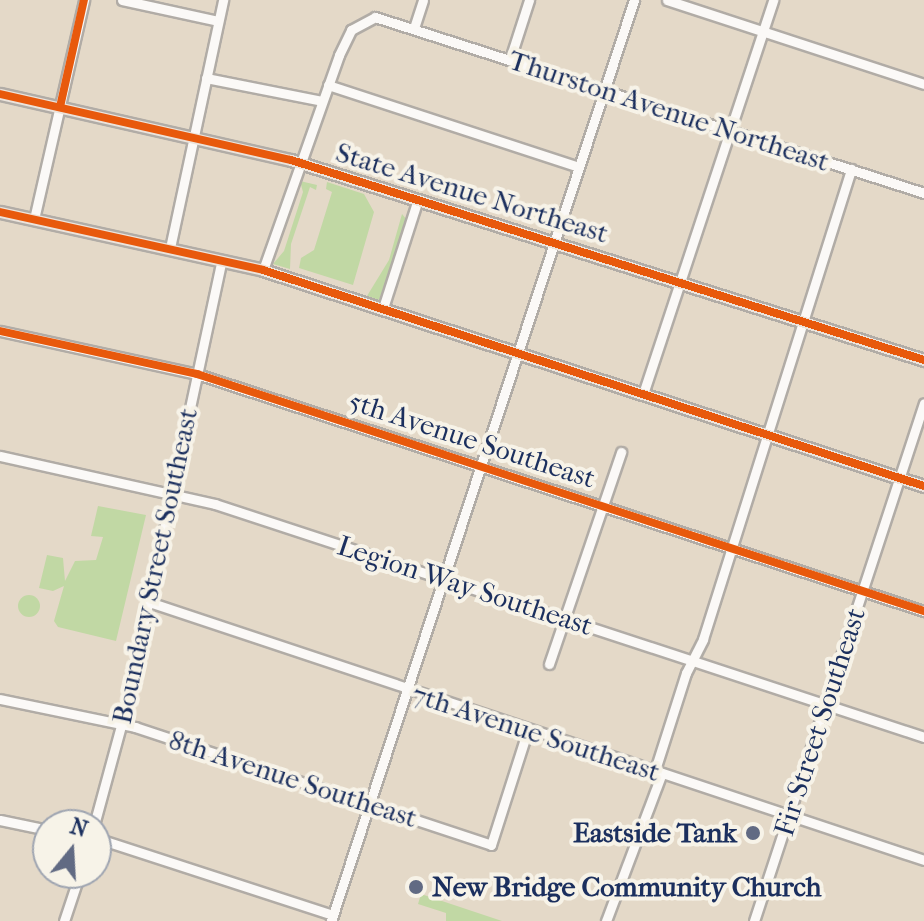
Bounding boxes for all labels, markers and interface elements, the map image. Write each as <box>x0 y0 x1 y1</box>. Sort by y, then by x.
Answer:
street label: Thurston Avenue Northeast <box>504 43 834 179</box>
street label: State Avenue Northeast <box>332 136 612 250</box>
street label: 5th Avenue Southeast <box>345 384 599 496</box>
street label: Boundary Street Southeast <box>105 405 205 727</box>
street label: Legion Way Southeast <box>333 529 597 643</box>
street label: Fir Street Southeast <box>767 604 873 840</box>
street label: 7th Avenue Southeast <box>408 677 664 789</box>
street label: 8th Avenue Southeast <box>165 723 421 835</box>
north arrow <box>32 809 112 889</box>
text: N <box>67 813 91 843</box>
place label: Eastside Tank <box>573 816 737 850</box>
marker: Eastside Tank <box>744 824 762 842</box>
place label: New Bridge Community Church <box>432 870 822 904</box>
marker: New Bridge Community Church <box>407 878 425 896</box>

